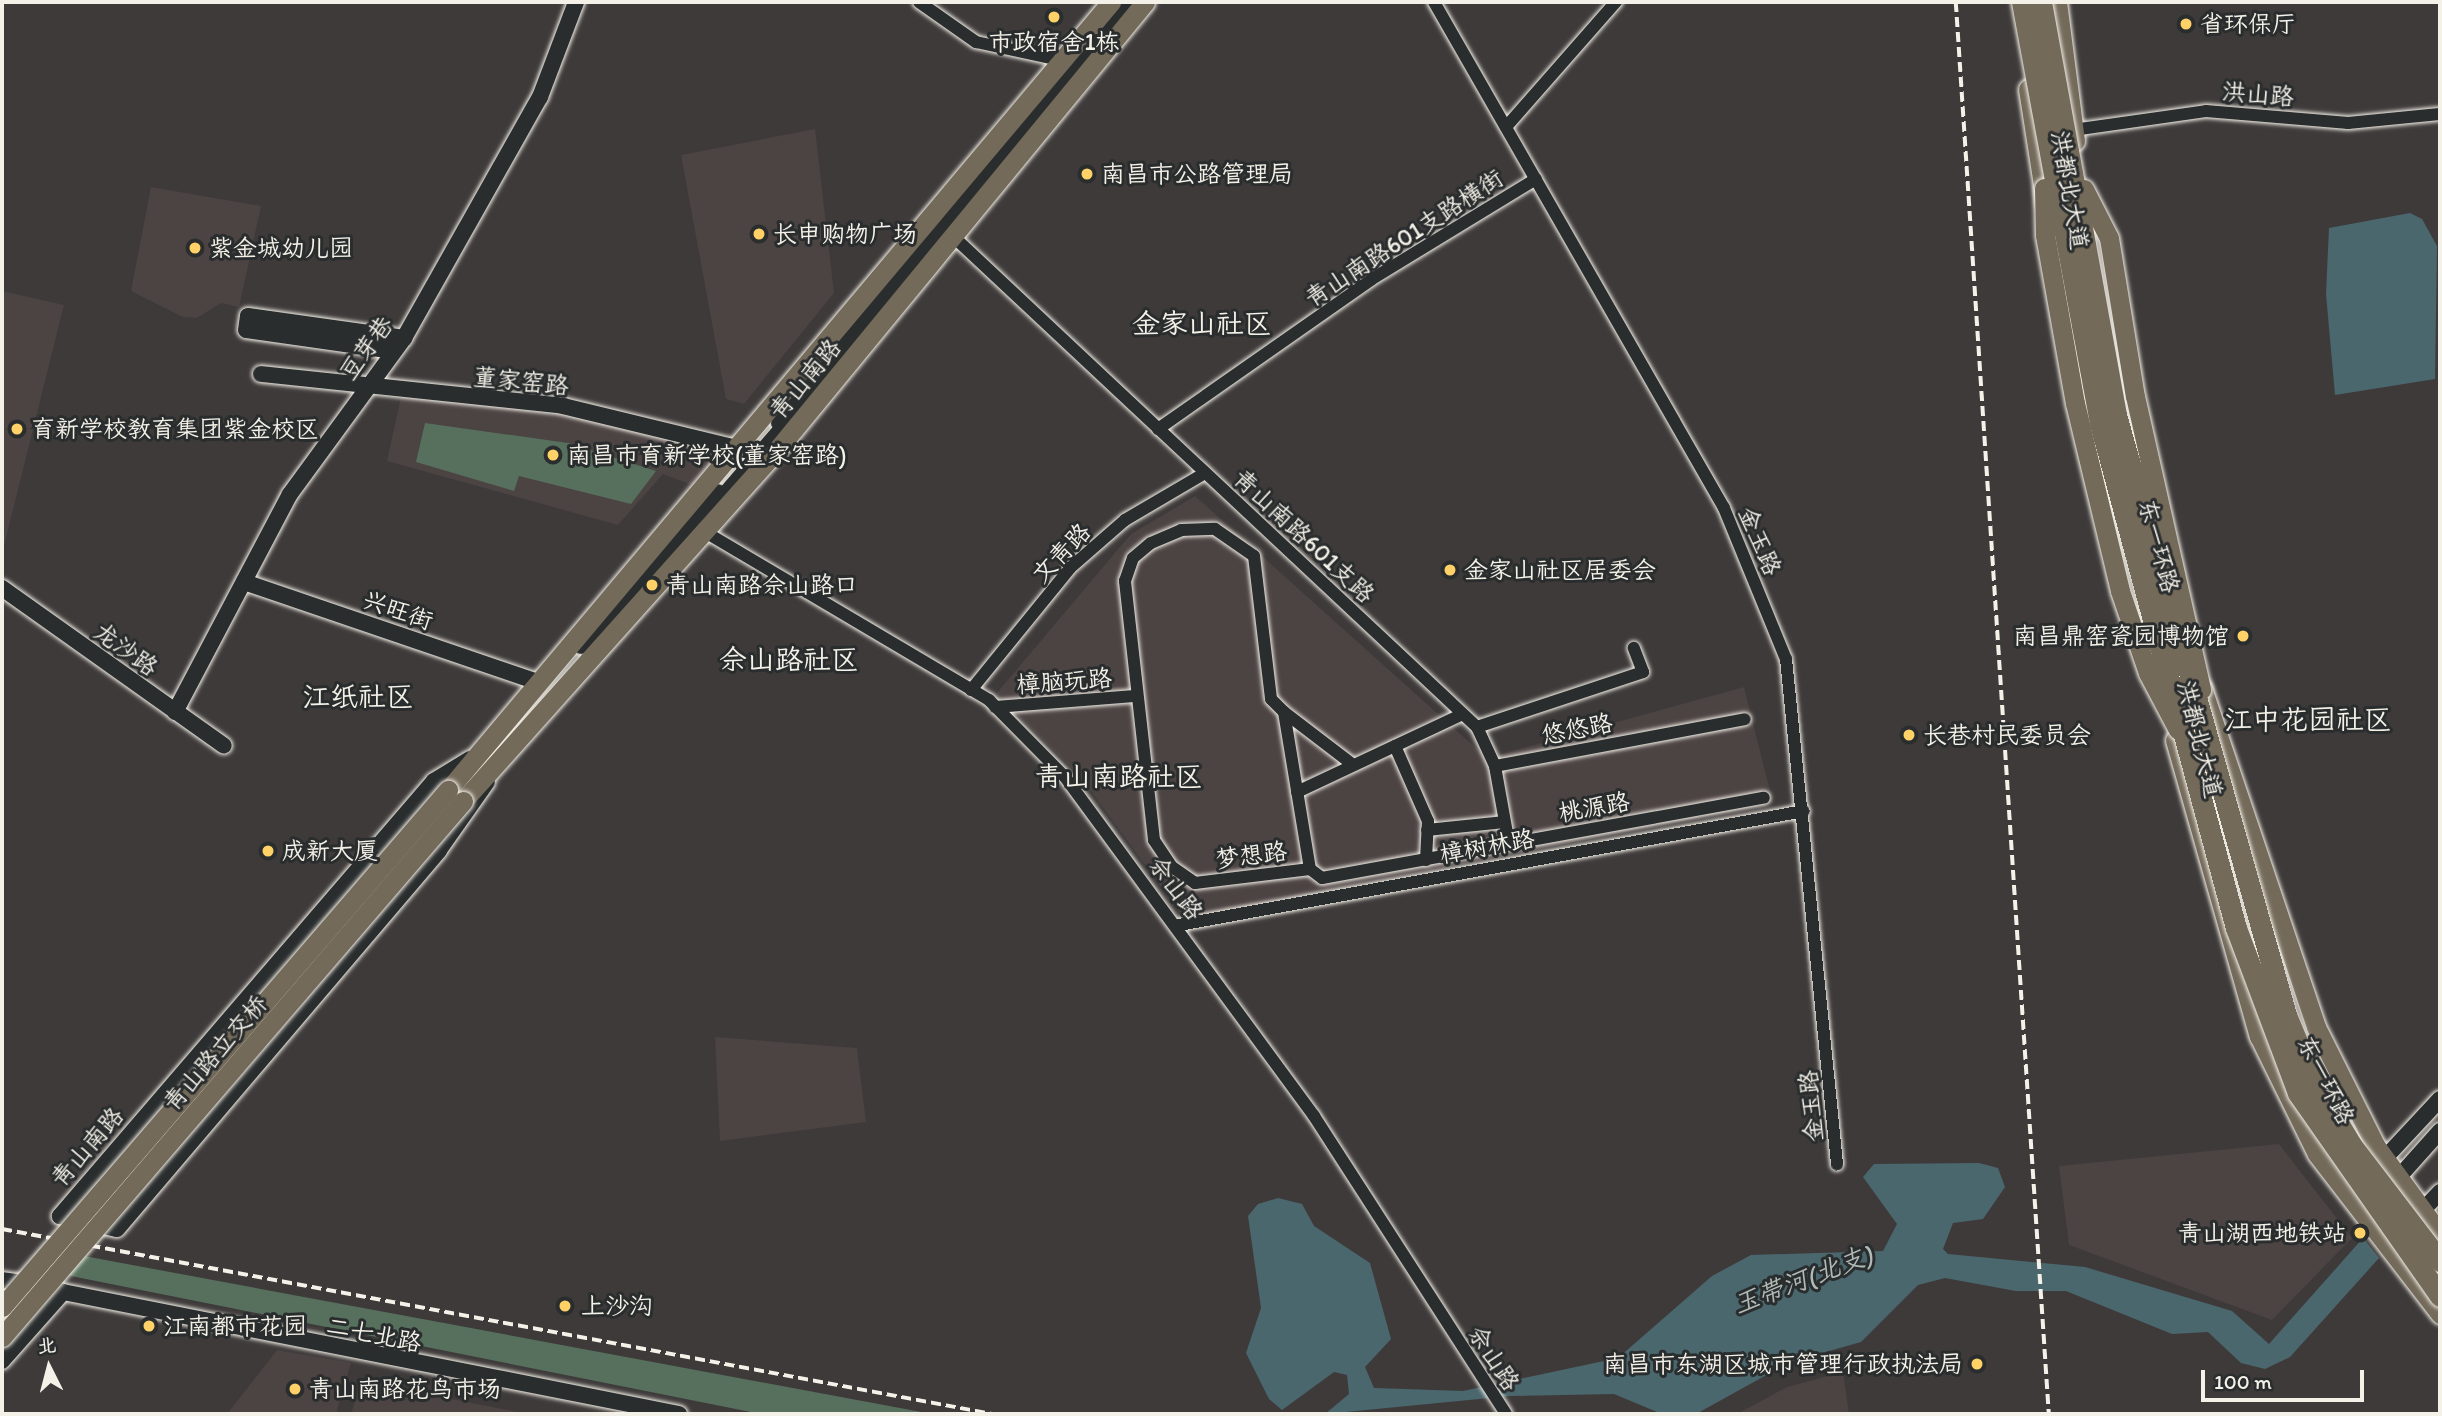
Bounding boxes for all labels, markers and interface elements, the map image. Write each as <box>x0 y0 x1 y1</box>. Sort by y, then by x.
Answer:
marker: 市政宿舍1栋 <box>1046 9 1062 25</box>
place label: 省环保厅 <box>2200 10 2296 38</box>
marker: 省环保厅 <box>2178 16 2194 32</box>
place label: 市政宿舍1栋 <box>988 28 1120 56</box>
street label: 洪山路 <box>2221 77 2295 111</box>
street label: 洪都北大道 <box>2045 128 2095 252</box>
place label: 南昌市公路管理局 <box>1101 160 1293 188</box>
street label: 青山南路601支路横街 <box>1299 163 1509 313</box>
marker: 南昌市公路管理局 <box>1079 166 1095 182</box>
place label: 长申购物广场 <box>773 220 917 248</box>
marker: 长申购物广场 <box>751 226 767 242</box>
place label: 紫金城幼儿园 <box>209 234 353 262</box>
marker: 紫金城幼儿园 <box>187 240 203 256</box>
district label: 金家山社区 <box>1132 306 1272 340</box>
street label: 豆芽巷 <box>333 310 399 386</box>
street label: 青山南路 <box>763 333 847 425</box>
street label: 董家窑路 <box>472 362 570 400</box>
place label: 育新学校教育集团紫金校区 <box>31 415 319 443</box>
marker: 育新学校教育集团紫金校区 <box>9 421 25 437</box>
place label: 南昌市育新学校(董家窑路) <box>567 441 847 469</box>
marker: 南昌市育新学校(董家窑路) <box>545 447 561 463</box>
street label: 青山南路601支路 <box>1227 463 1381 609</box>
street label: 东一环路 <box>2133 496 2185 596</box>
street label: 金玉路 <box>1733 502 1787 580</box>
street label: 文青路 <box>1026 517 1096 589</box>
place label: 金家山社区居委会 <box>1464 556 1656 584</box>
marker: 金家山社区居委会 <box>1442 562 1458 578</box>
place label: 青山南路佘山路口 <box>666 571 858 599</box>
marker: 青山南路佘山路口 <box>644 577 660 593</box>
street label: 兴旺街 <box>359 585 437 635</box>
street label: 龙沙路 <box>88 616 164 682</box>
place label: 南昌鼎窑瓷园博物馆 <box>2013 622 2229 650</box>
marker: 南昌鼎窑瓷园博物馆 <box>2235 628 2251 644</box>
district label: 佘山路社区 <box>719 642 859 676</box>
street label: 樟脑玩路 <box>1015 663 1113 699</box>
street label: 洪都北大道 <box>2172 677 2228 801</box>
district label: 江纸社区 <box>302 679 414 713</box>
district label: 江中花园社区 <box>2224 702 2392 736</box>
street label: 悠悠路 <box>1539 708 1615 750</box>
place label: 长巷村民委员会 <box>1923 721 2091 749</box>
marker: 长巷村民委员会 <box>1901 727 1917 743</box>
district label: 青山南路社区 <box>1035 759 1203 793</box>
street label: 桃源路 <box>1556 787 1632 827</box>
street label: 樟树林路 <box>1437 823 1537 869</box>
street label: 梦想路 <box>1214 836 1288 874</box>
place label: 成新大厦 <box>282 837 378 865</box>
marker: 成新大厦 <box>260 843 276 859</box>
street label: 佘山路 <box>1143 851 1209 925</box>
street label: 青山路立交桥 <box>157 989 273 1117</box>
street label: 东一环路 <box>2291 1031 2361 1129</box>
street label: 金玉路 <box>1794 1069 1828 1143</box>
street label: 青山南路 <box>45 1101 129 1193</box>
place label: 青山湖西地铁站 <box>2178 1219 2346 1247</box>
marker: 青山湖西地铁站 <box>2352 1225 2368 1241</box>
water label: 玉带河(北支) <box>1729 1239 1877 1321</box>
place label: 上沙沟 <box>581 1292 653 1320</box>
marker: 上沙沟 <box>555 1296 575 1316</box>
street label: 二七北路 <box>324 1311 424 1357</box>
place label: 江南都市花园 <box>163 1312 307 1340</box>
marker: 江南都市花园 <box>141 1318 157 1334</box>
street label: 佘山路 <box>1462 1320 1526 1396</box>
north arrow <box>14 1332 84 1402</box>
text: 北 <box>36 1333 57 1358</box>
place label: 南昌市东湖区城市管理行政执法局 <box>1603 1350 1963 1378</box>
marker: 南昌市东湖区城市管理行政执法局 <box>1969 1356 1985 1372</box>
scale bar <box>2204 1356 2367 1400</box>
text: 100 m <box>2214 1369 2272 1394</box>
place label: 青山南路花鸟市场 <box>309 1375 501 1403</box>
marker: 青山南路花鸟市场 <box>287 1381 303 1397</box>

